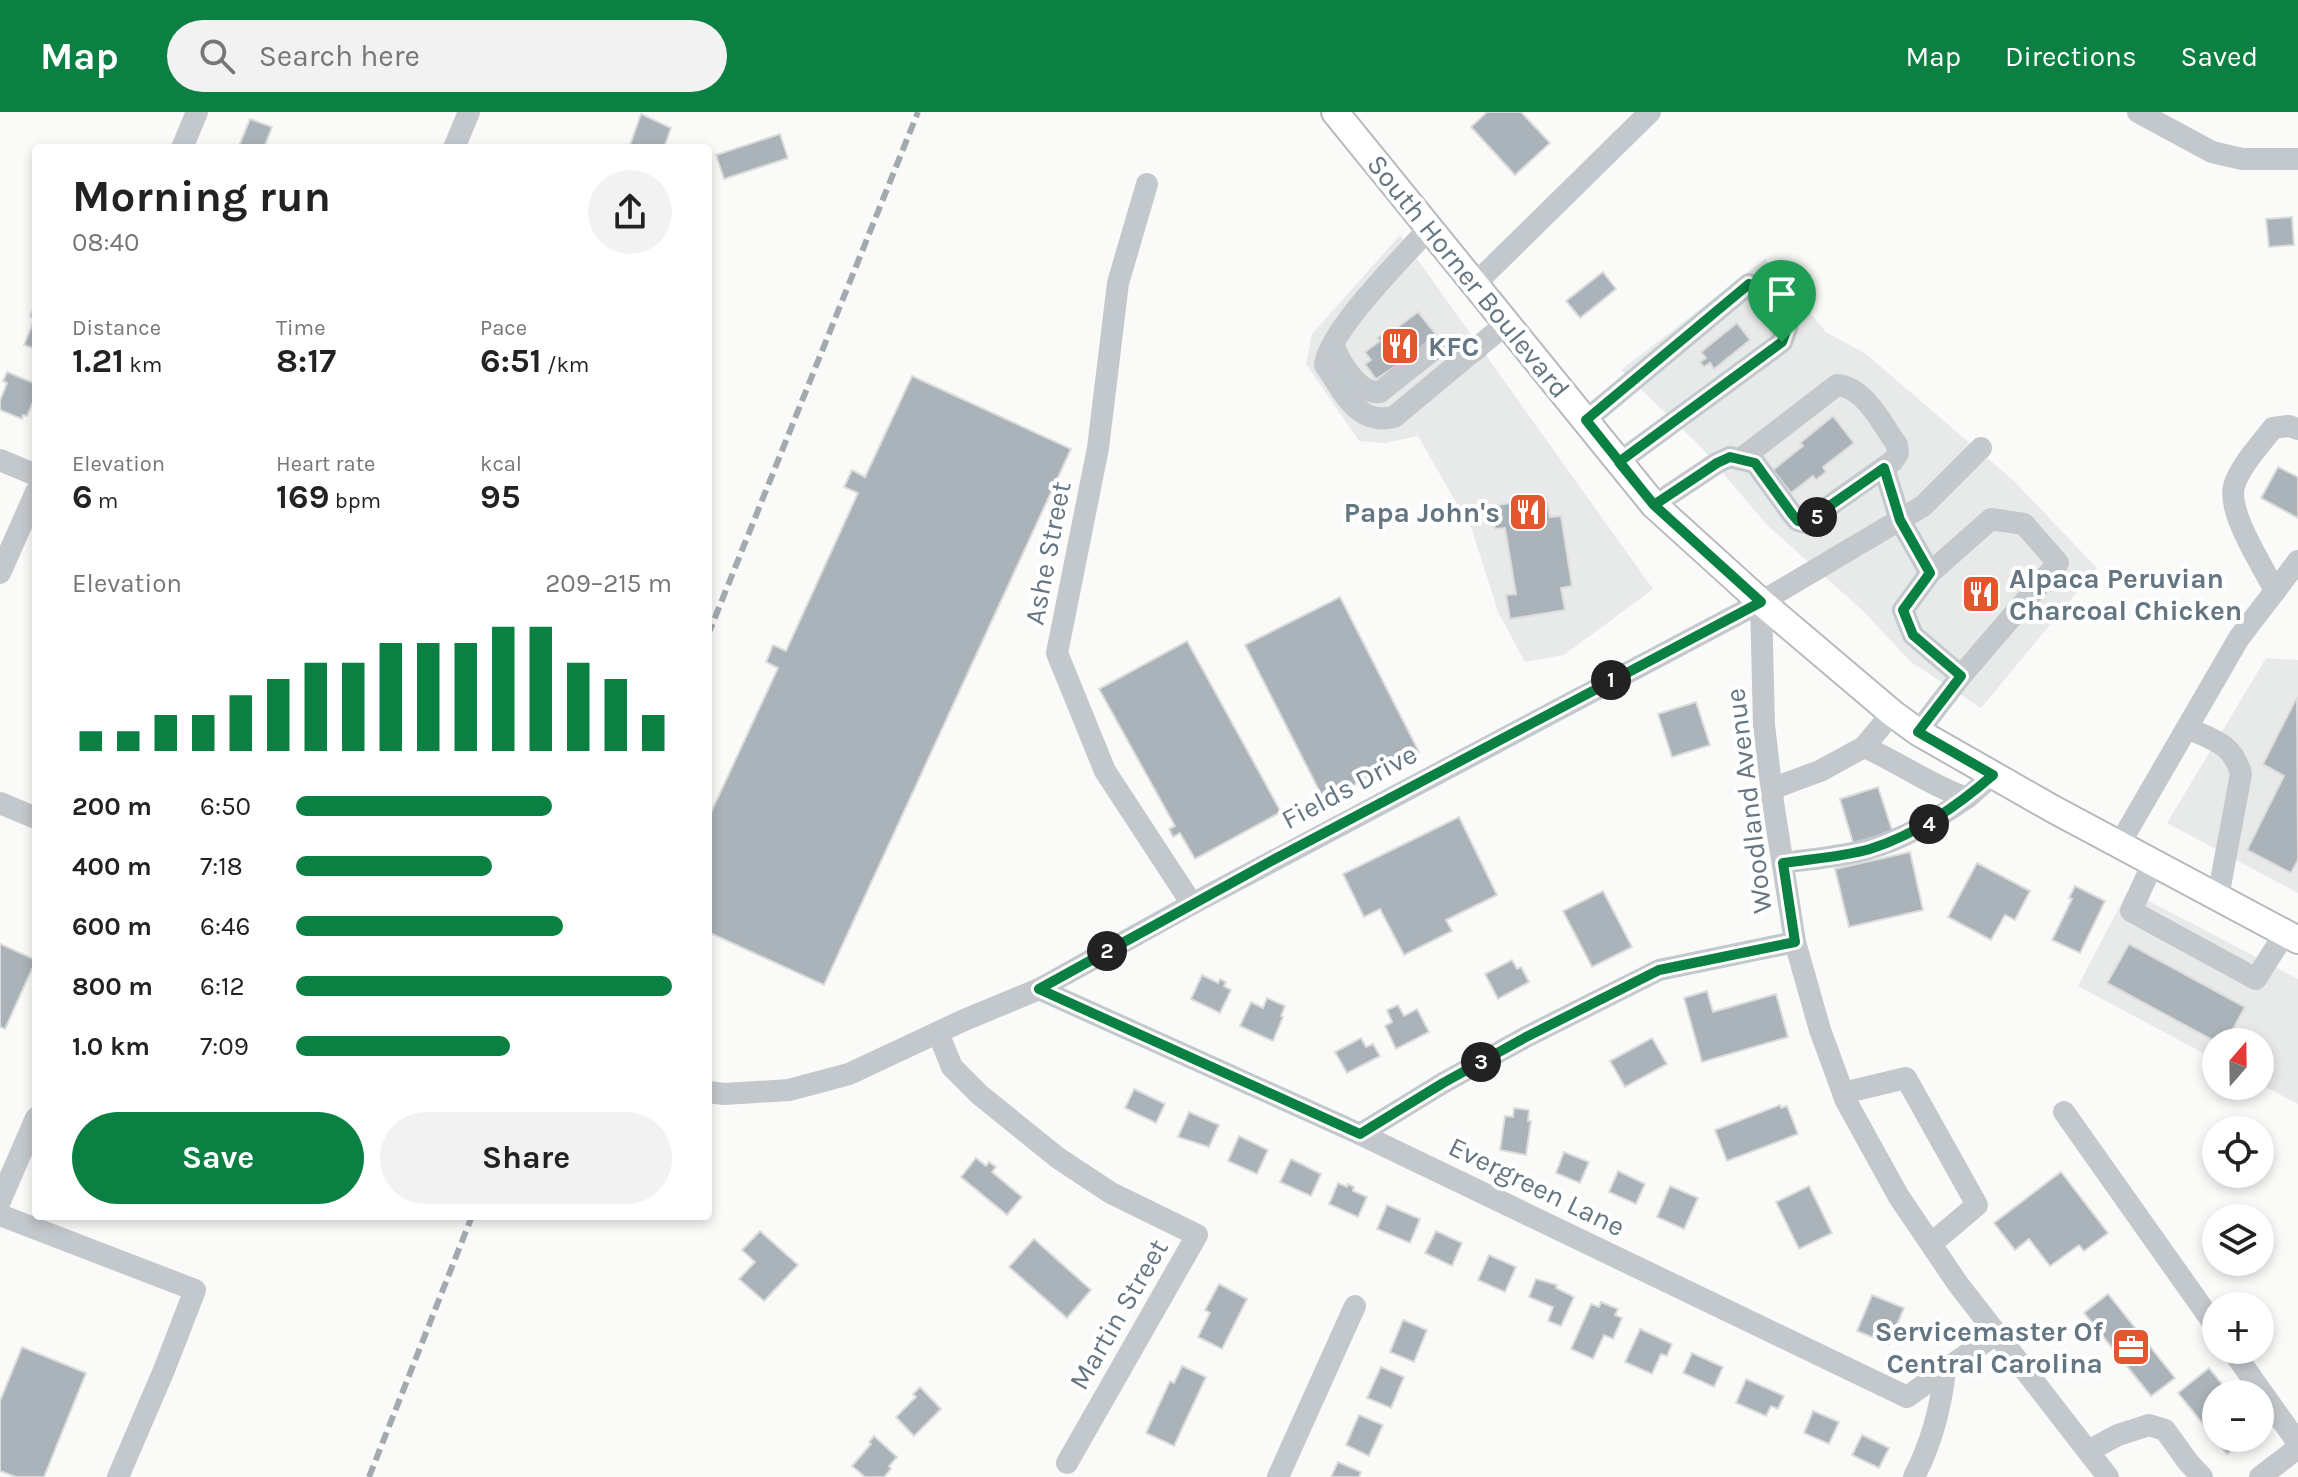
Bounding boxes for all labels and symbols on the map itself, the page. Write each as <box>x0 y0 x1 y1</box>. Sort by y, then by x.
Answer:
street label: South Horner Boulevard <box>1360 148 1577 405</box>
pin <box>1748 260 1816 342</box>
restaurant icon: KFC <box>1379 325 1421 367</box>
place label: KFC <box>1428 330 1479 363</box>
street label: Ashe Street <box>1017 478 1078 628</box>
restaurant icon: Papa John's <box>1507 491 1549 533</box>
place label: Papa John's <box>1344 496 1500 529</box>
pin: 5 <box>1797 497 1837 537</box>
place label: Alpaca Peruvian Charcoal Chicken <box>2009 562 2242 627</box>
restaurant icon: Alpaca Peruvian Charcoal Chicken <box>1960 573 2002 615</box>
pin: 1 <box>1591 660 1631 700</box>
street label: Woodland Avenue <box>1718 686 1779 916</box>
street label: Fields Drive <box>1276 737 1423 836</box>
pin: 4 <box>1909 804 1949 844</box>
pin: 2 <box>1087 931 1127 971</box>
north arrow <box>2202 1028 2274 1100</box>
pin: 3 <box>1461 1042 1501 1082</box>
street label: Evergreen Lane <box>1443 1130 1630 1243</box>
street label: Martin Street <box>1062 1233 1175 1395</box>
place label: Servicemaster Of Central Carolina <box>1875 1315 2104 1380</box>
office icon: Servicemaster Of Central Carolina <box>2110 1326 2152 1368</box>

